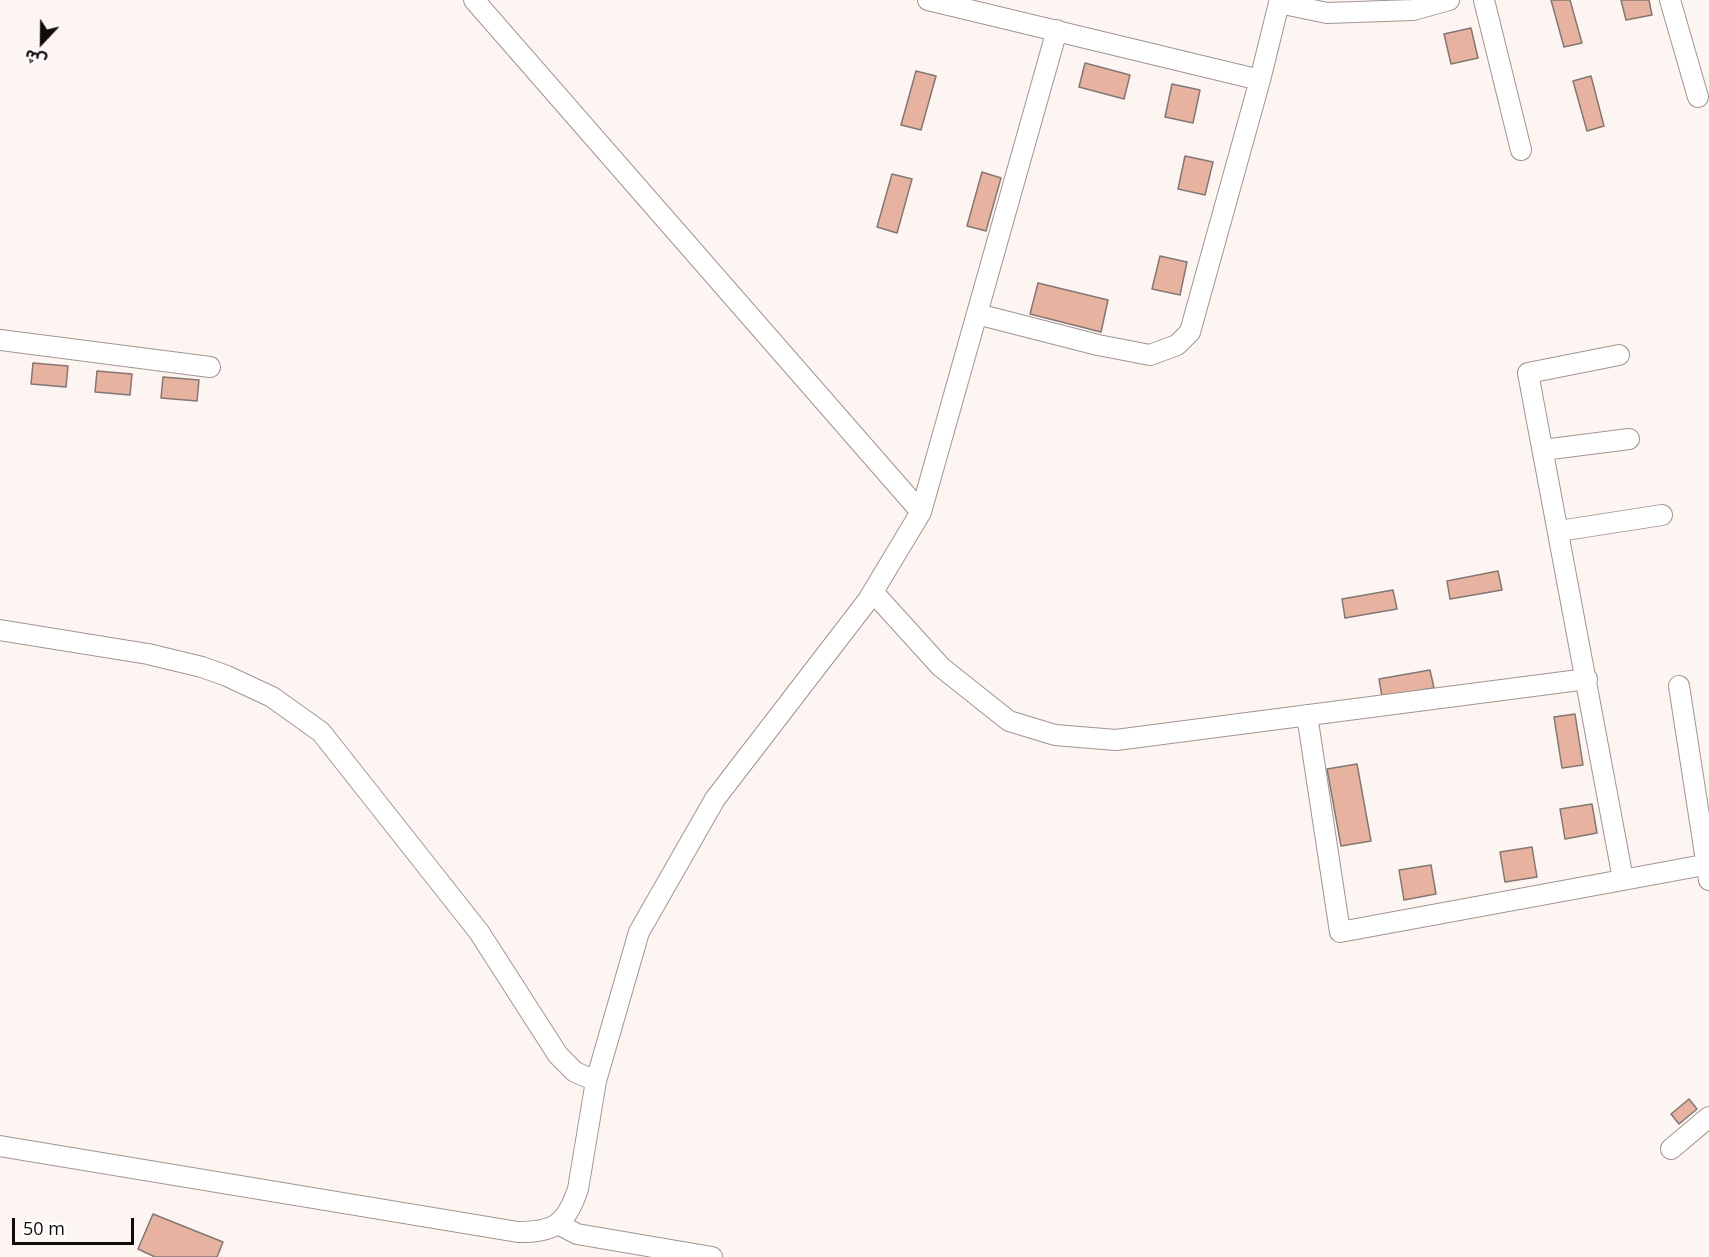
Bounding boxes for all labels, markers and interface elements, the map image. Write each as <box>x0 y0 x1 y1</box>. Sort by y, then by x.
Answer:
north arrow <box>12 12 72 72</box>
text: ش <box>21 44 50 73</box>
scale bar <box>15 1206 136 1244</box>
text: 50 m <box>23 1216 65 1240</box>

